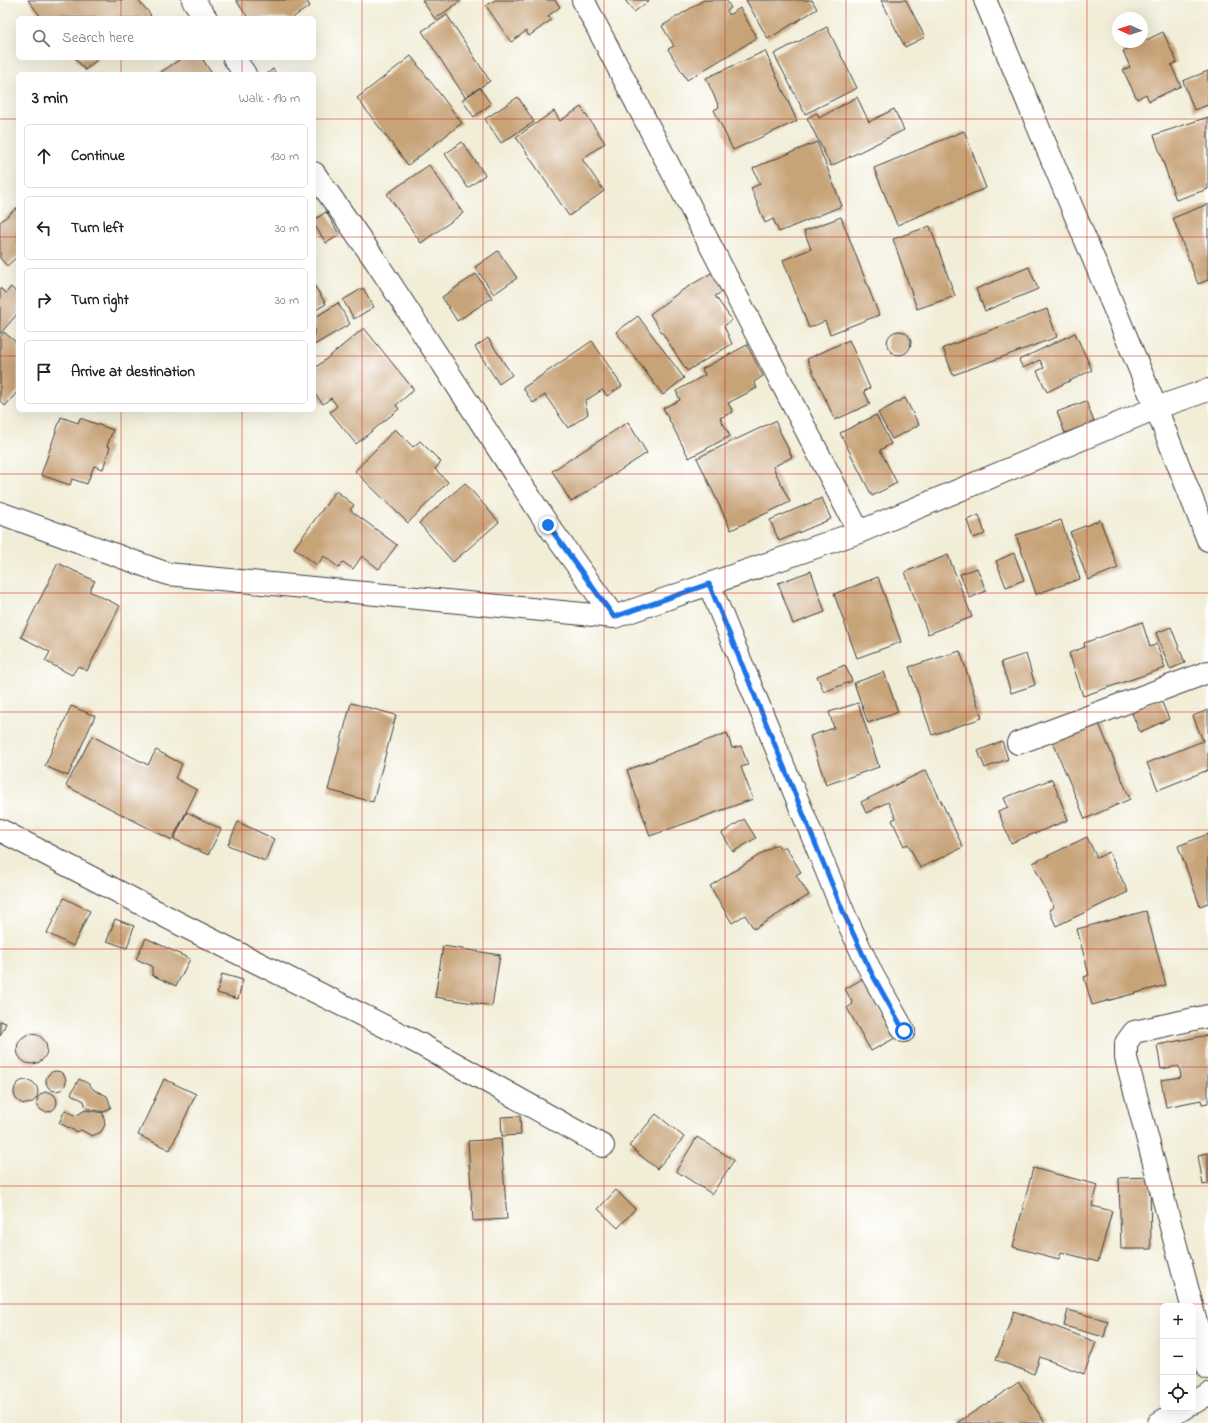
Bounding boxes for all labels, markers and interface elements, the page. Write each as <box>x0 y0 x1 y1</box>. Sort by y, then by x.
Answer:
north arrow <box>1112 12 1148 48</box>
search box <box>16 16 316 60</box>
icon: search <box>30 27 52 49</box>
text: Search here <box>62 27 134 49</box>
text: 3 min <box>32 86 68 111</box>
text: Walk · 190 m <box>239 89 300 108</box>
icon: ahead <box>33 145 55 167</box>
text: Continue <box>71 145 125 167</box>
text: 130 m <box>271 147 299 166</box>
icon: left <box>33 217 55 239</box>
text: Turn left <box>71 217 124 239</box>
text: 30 m <box>275 219 299 238</box>
icon: right <box>33 289 55 311</box>
text: Turn right <box>71 289 129 311</box>
text: 30 m <box>275 291 299 310</box>
icon: arrive <box>33 361 55 383</box>
text: Arrive at destination <box>71 361 195 383</box>
route end <box>539 516 557 534</box>
route start <box>895 1022 913 1040</box>
map controls <box>1160 1303 1196 1411</box>
button: + <box>1160 1303 1196 1339</box>
button: − <box>1160 1339 1196 1375</box>
button: locate <box>1160 1375 1196 1411</box>

